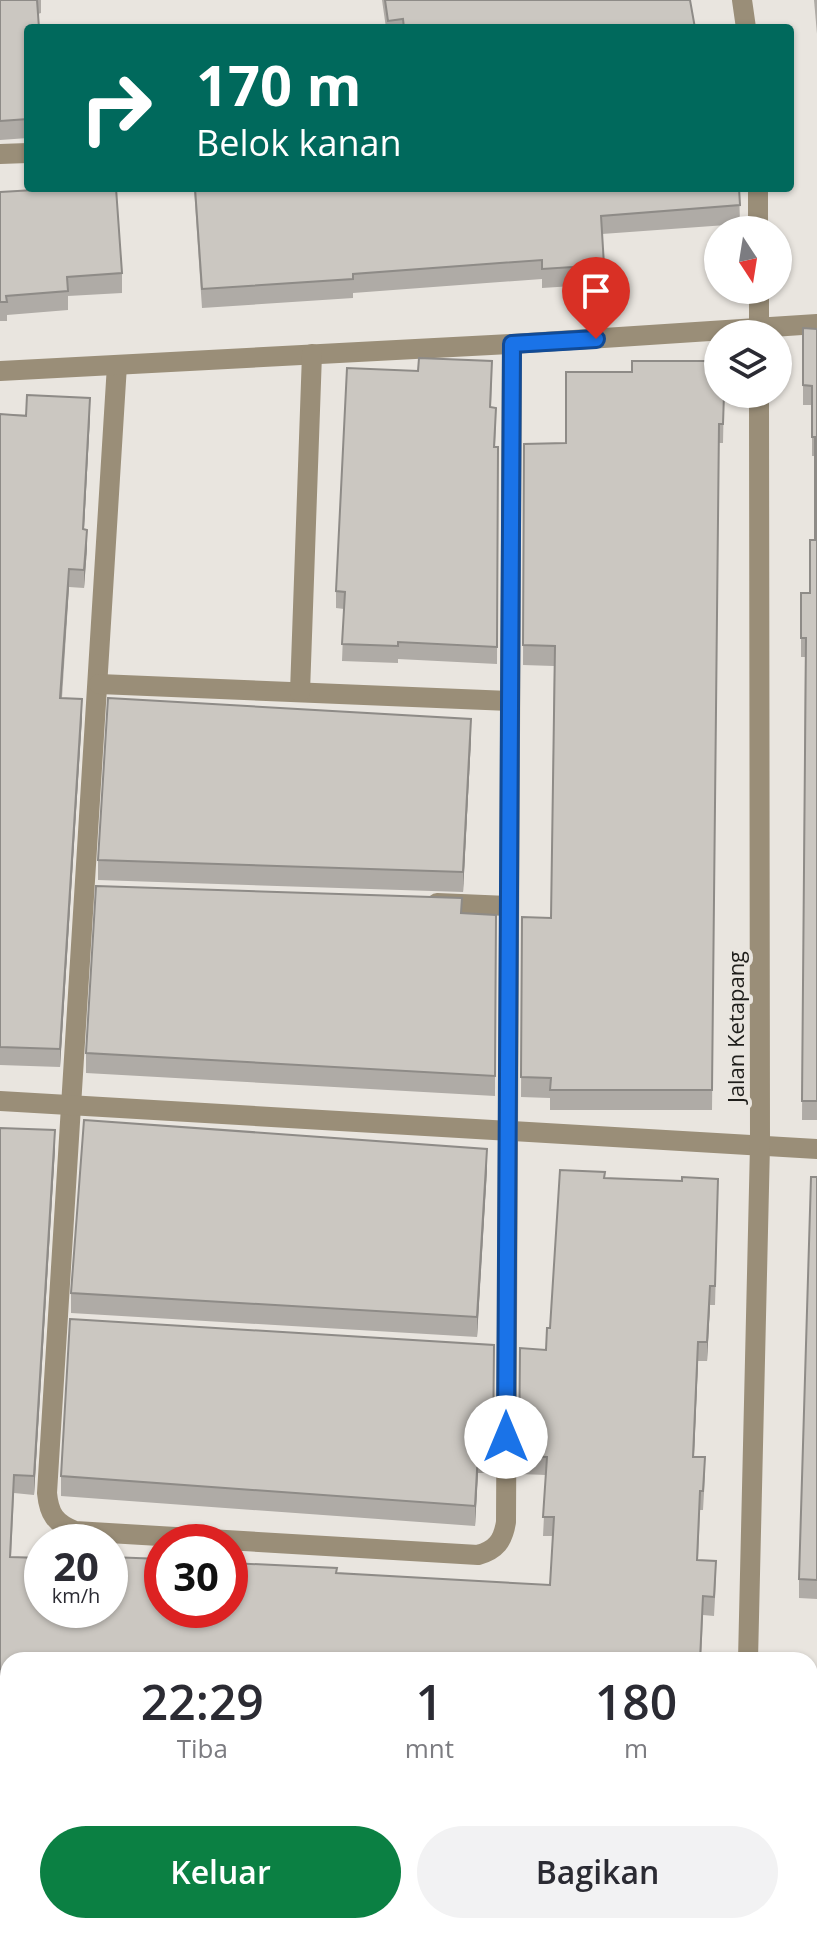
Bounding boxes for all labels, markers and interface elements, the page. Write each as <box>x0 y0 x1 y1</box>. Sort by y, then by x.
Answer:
text: 170 m <box>196 46 362 122</box>
icon: right <box>64 56 168 160</box>
text: Belok kanan <box>196 118 402 167</box>
north arrow <box>704 216 792 304</box>
map controls <box>704 216 792 408</box>
pin <box>562 257 630 339</box>
icon: arrive <box>574 269 618 313</box>
button: layers <box>704 320 792 408</box>
street label: Jalan Ketapang <box>720 951 750 1105</box>
position arrow <box>464 1395 548 1479</box>
speed limit sign: 30 <box>144 1524 248 1628</box>
text: 20 <box>53 1538 99 1593</box>
text: km/h <box>52 1582 100 1609</box>
text: 22:29 <box>141 1669 264 1734</box>
text: 1 <box>416 1669 443 1734</box>
text: 180 <box>595 1669 677 1734</box>
text: Tiba <box>177 1730 228 1766</box>
text: mnt <box>405 1730 454 1766</box>
text: m <box>624 1730 648 1766</box>
button: Keluar <box>40 1826 401 1918</box>
button: Bagikan <box>417 1826 778 1918</box>

